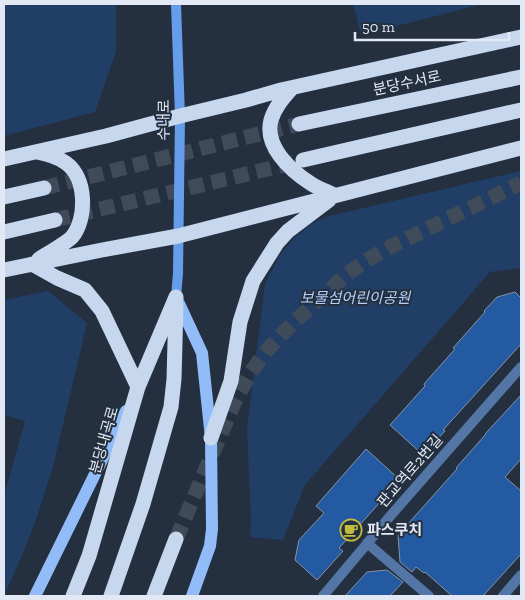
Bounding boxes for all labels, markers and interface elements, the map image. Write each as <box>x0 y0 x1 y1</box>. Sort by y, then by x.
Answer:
scale bar <box>355 10 509 42</box>
text: 50 m <box>362 18 395 36</box>
street label: 분당수서로 <box>371 67 443 99</box>
street label: 수내로 <box>155 99 173 141</box>
park label: 보물섬어린이공원 <box>300 289 411 307</box>
street label: 분당내곡로 <box>86 404 122 476</box>
street label: 판교역로2번길 <box>374 431 446 511</box>
cafe icon: 파스쿠치 <box>339 518 363 542</box>
place label: 파스쿠치 <box>367 521 422 539</box>

